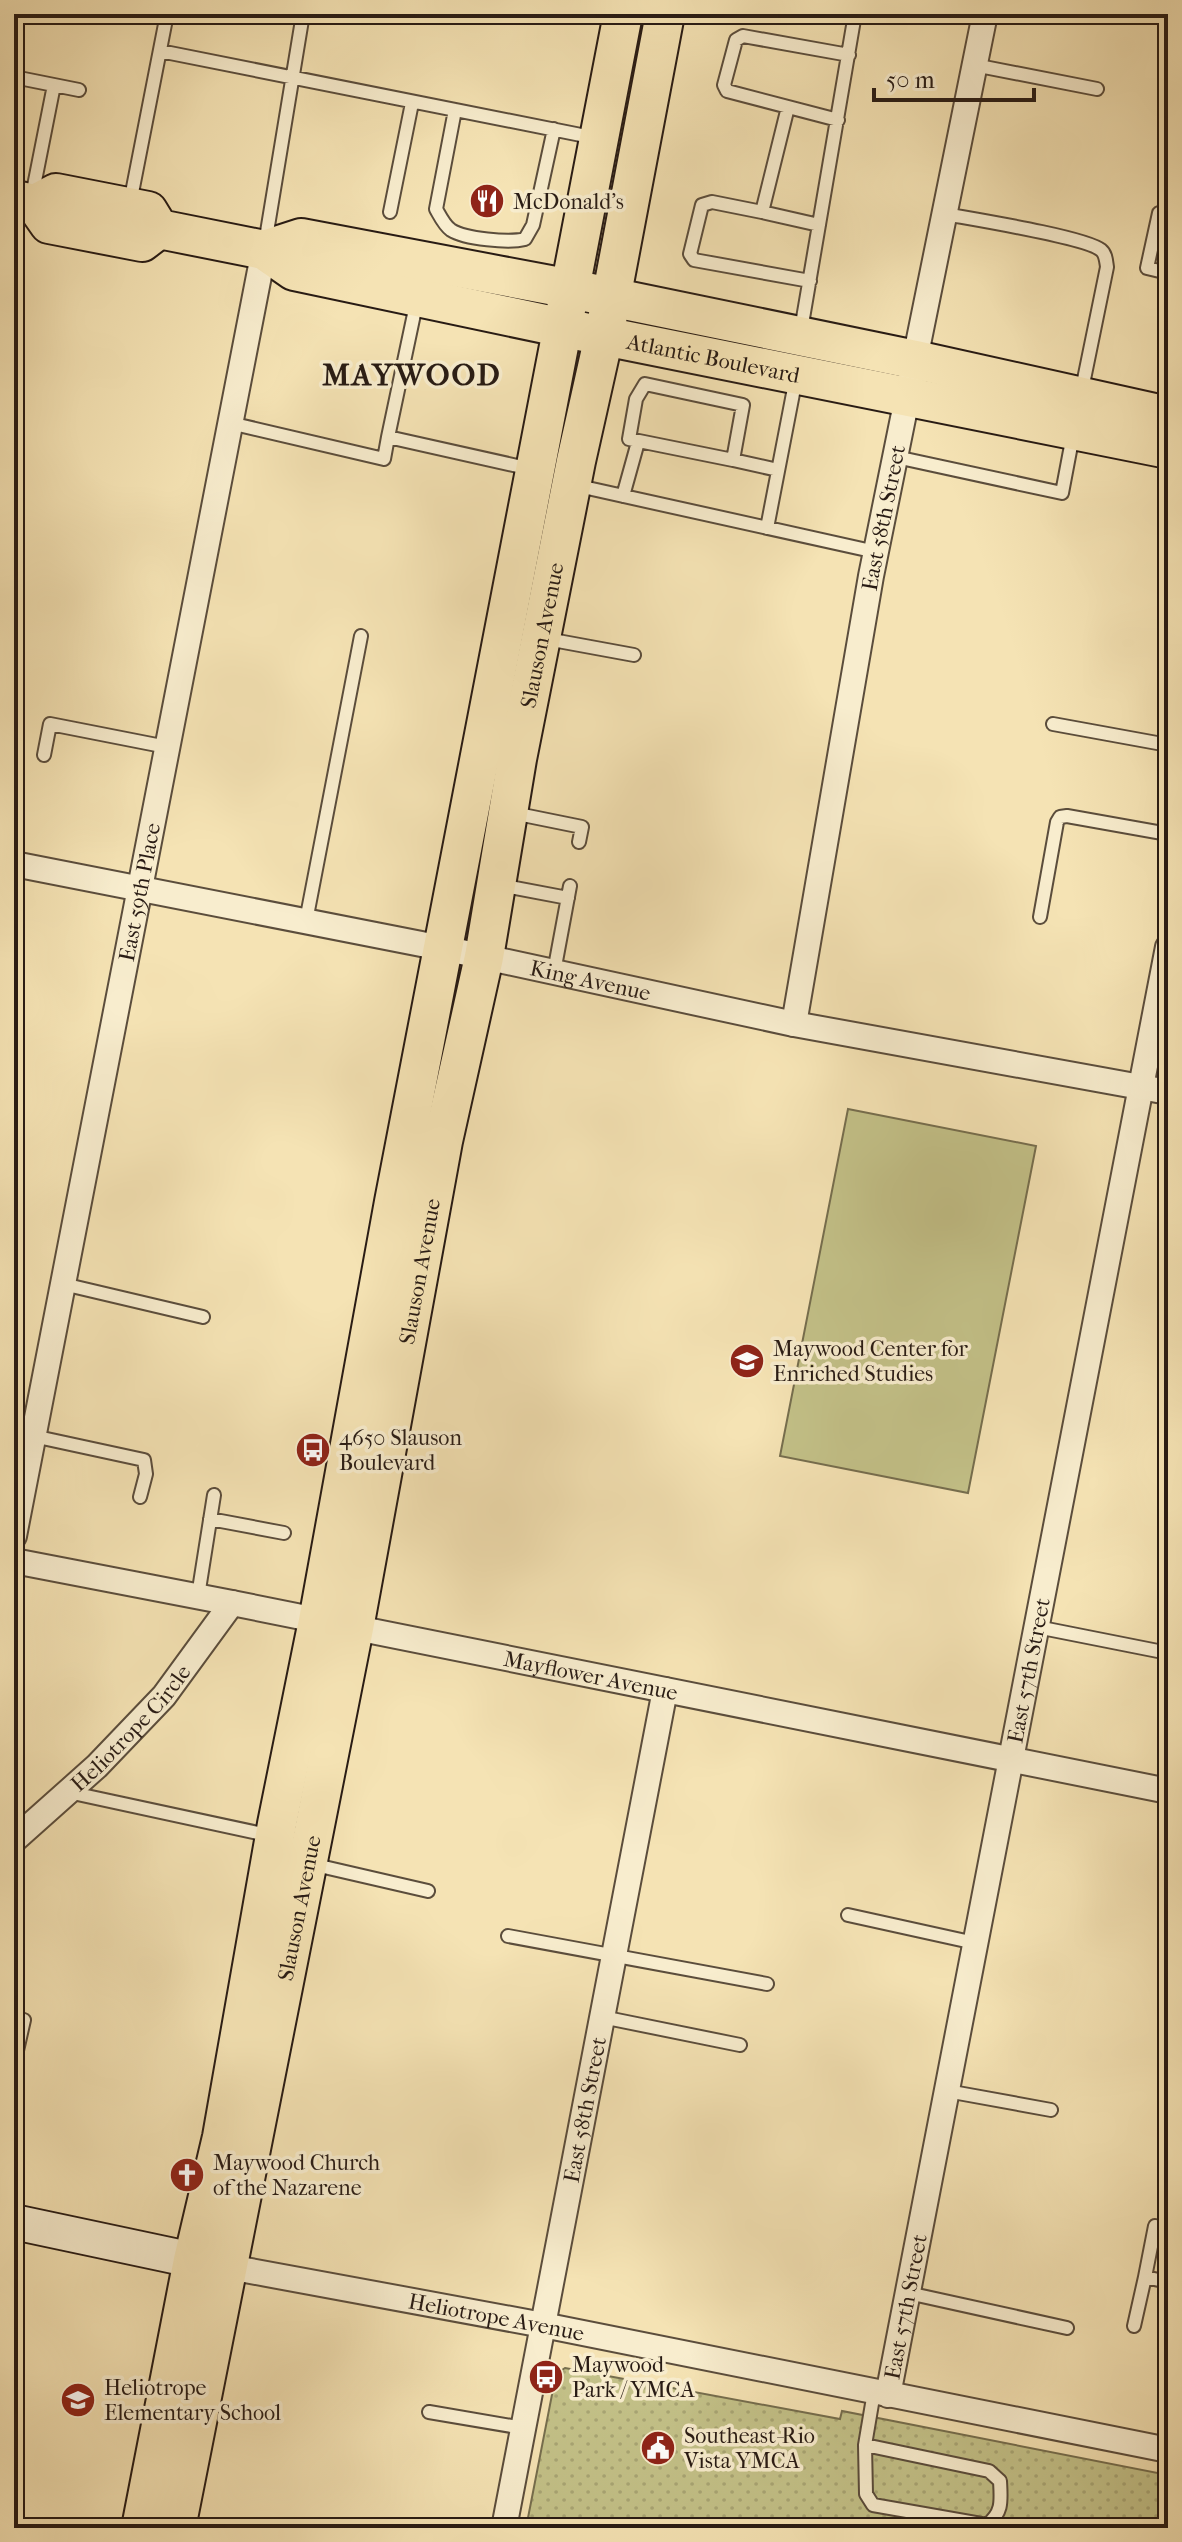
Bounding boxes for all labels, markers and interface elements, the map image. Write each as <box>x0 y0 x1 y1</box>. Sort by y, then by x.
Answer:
scale bar <box>874 52 1034 102</box>
text: 50 m <box>886 66 935 94</box>
restaurant icon: McDonald's <box>468 182 506 220</box>
place label: McDonald's <box>513 189 624 215</box>
street label: Atlantic Boulevard <box>624 329 803 389</box>
district label: MAYWOOD <box>322 358 502 393</box>
street label: East 58th Street <box>857 443 911 593</box>
street label: Slauson Avenue <box>515 560 570 710</box>
street label: East 59th Place <box>114 821 166 964</box>
street label: King Avenue <box>527 955 653 1007</box>
street label: Slauson Avenue <box>394 1196 446 1347</box>
place label: Maywood Center for Enriched Studies <box>773 1336 969 1387</box>
school or university icon: Maywood Center for Enriched Studies <box>728 1342 766 1380</box>
place label: 4650 Slauson Boulevard <box>339 1425 462 1476</box>
bus stop icon: 4650 Slauson Boulevard <box>294 1431 332 1469</box>
street label: East 57th Street <box>1002 1596 1056 1745</box>
street label: Mayflower Avenue <box>501 1646 680 1706</box>
street label: Heliotrope Circle <box>66 1660 197 1797</box>
street label: Slauson Avenue <box>273 1833 327 1983</box>
street label: East 58th Street <box>559 2035 612 2185</box>
place label: Maywood Church of the Nazarene <box>213 2150 381 2201</box>
church icon: Maywood Church of the Nazarene <box>168 2156 206 2194</box>
street label: East 57th Street <box>879 2232 933 2382</box>
street label: Heliotrope Avenue <box>406 2288 586 2347</box>
place label: Maywood Park / YMCA <box>572 2352 695 2403</box>
bus stop icon: Maywood Park / YMCA <box>527 2358 565 2396</box>
place label: Heliotrope Elementary School <box>104 2375 281 2426</box>
school or university icon: Heliotrope Elementary School <box>59 2381 97 2419</box>
place label: Southeast-Rio Vista YMCA <box>683 2423 815 2474</box>
public building icon: Southeast-Rio Vista YMCA <box>639 2429 677 2467</box>

